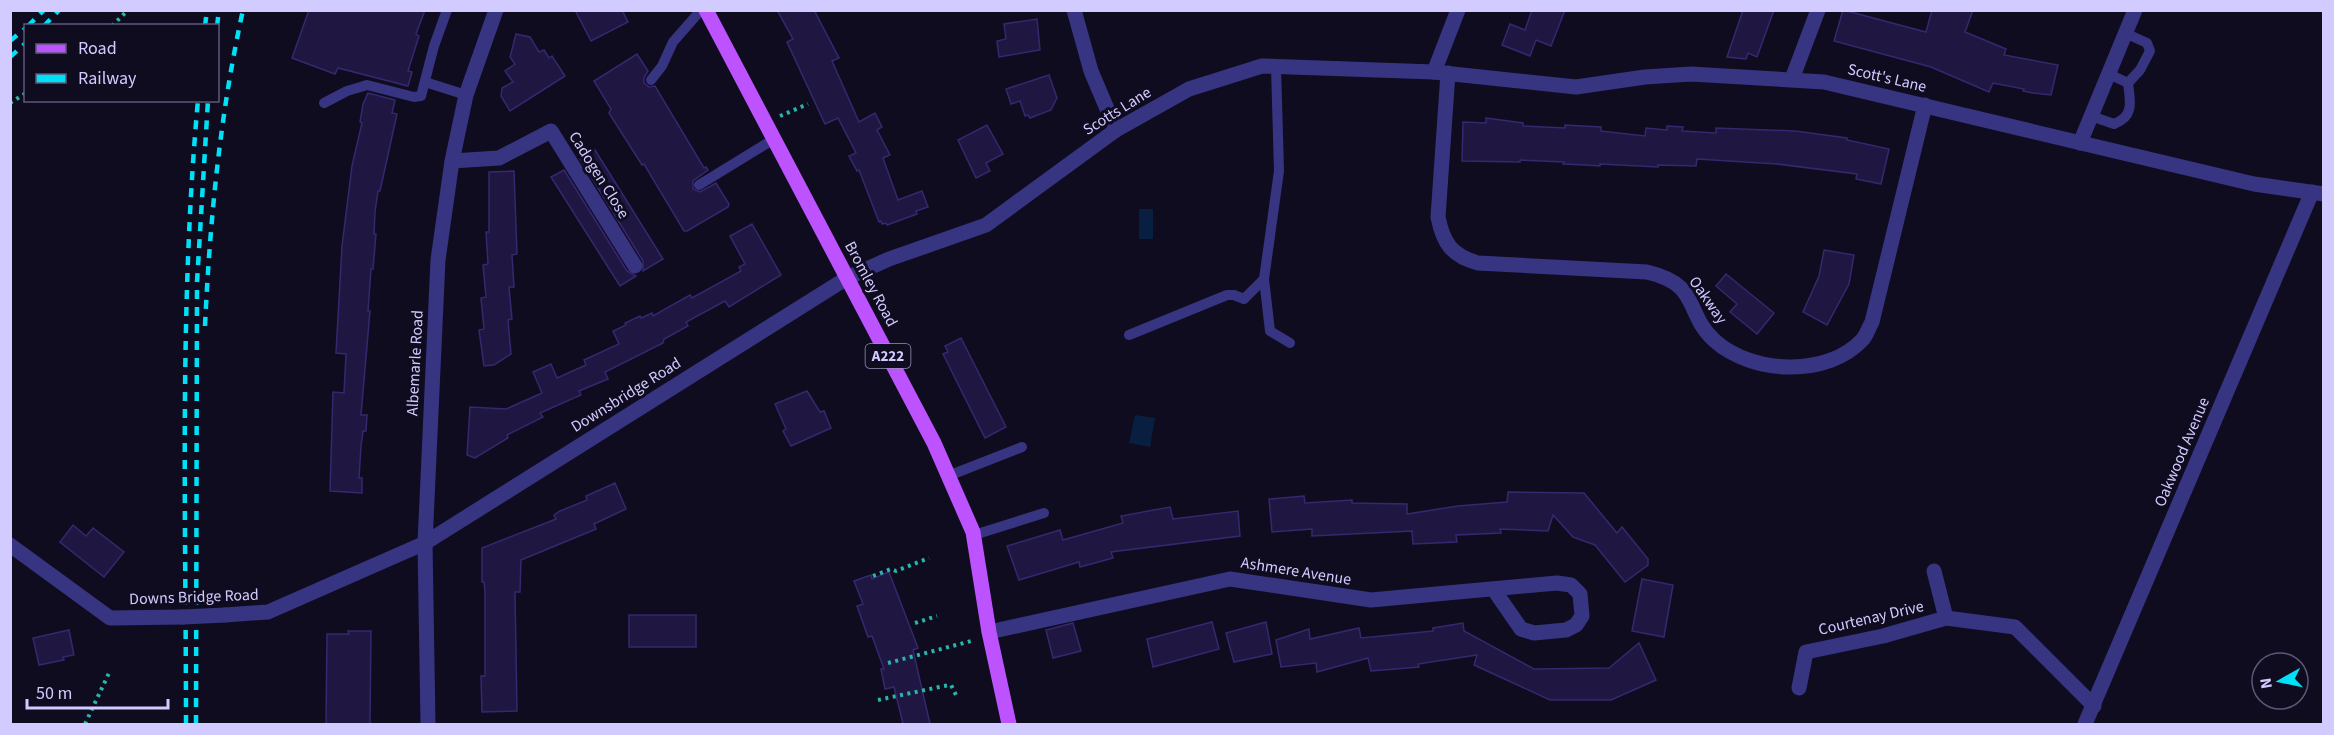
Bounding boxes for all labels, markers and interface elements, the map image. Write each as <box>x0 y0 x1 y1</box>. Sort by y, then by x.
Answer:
legend <box>24 24 219 102</box>
text: Road <box>78 36 117 61</box>
street label: Scott's Lane <box>1845 58 1929 98</box>
text: Railway <box>78 66 137 91</box>
street label: Scotts Lane <box>1079 81 1155 141</box>
street label: Cadogen Close <box>563 127 635 223</box>
street label: Bromley Road <box>839 237 903 331</box>
street label: Oakway <box>1684 272 1733 329</box>
street label: Albemarle Road <box>401 309 429 417</box>
road number: A222 <box>866 344 910 368</box>
street label: Downsbridge Road <box>567 352 685 438</box>
street label: Oakwood Avenue <box>2149 394 2215 510</box>
street label: Ashmere Avenue <box>1239 551 1353 591</box>
street label: Downs Bridge Road <box>129 584 259 610</box>
street label: Courtenay Drive <box>1816 595 1926 641</box>
north arrow <box>2250 651 2310 711</box>
scale bar <box>27 672 168 710</box>
text: N <box>2254 676 2278 690</box>
text: 50 m <box>36 681 72 706</box>

